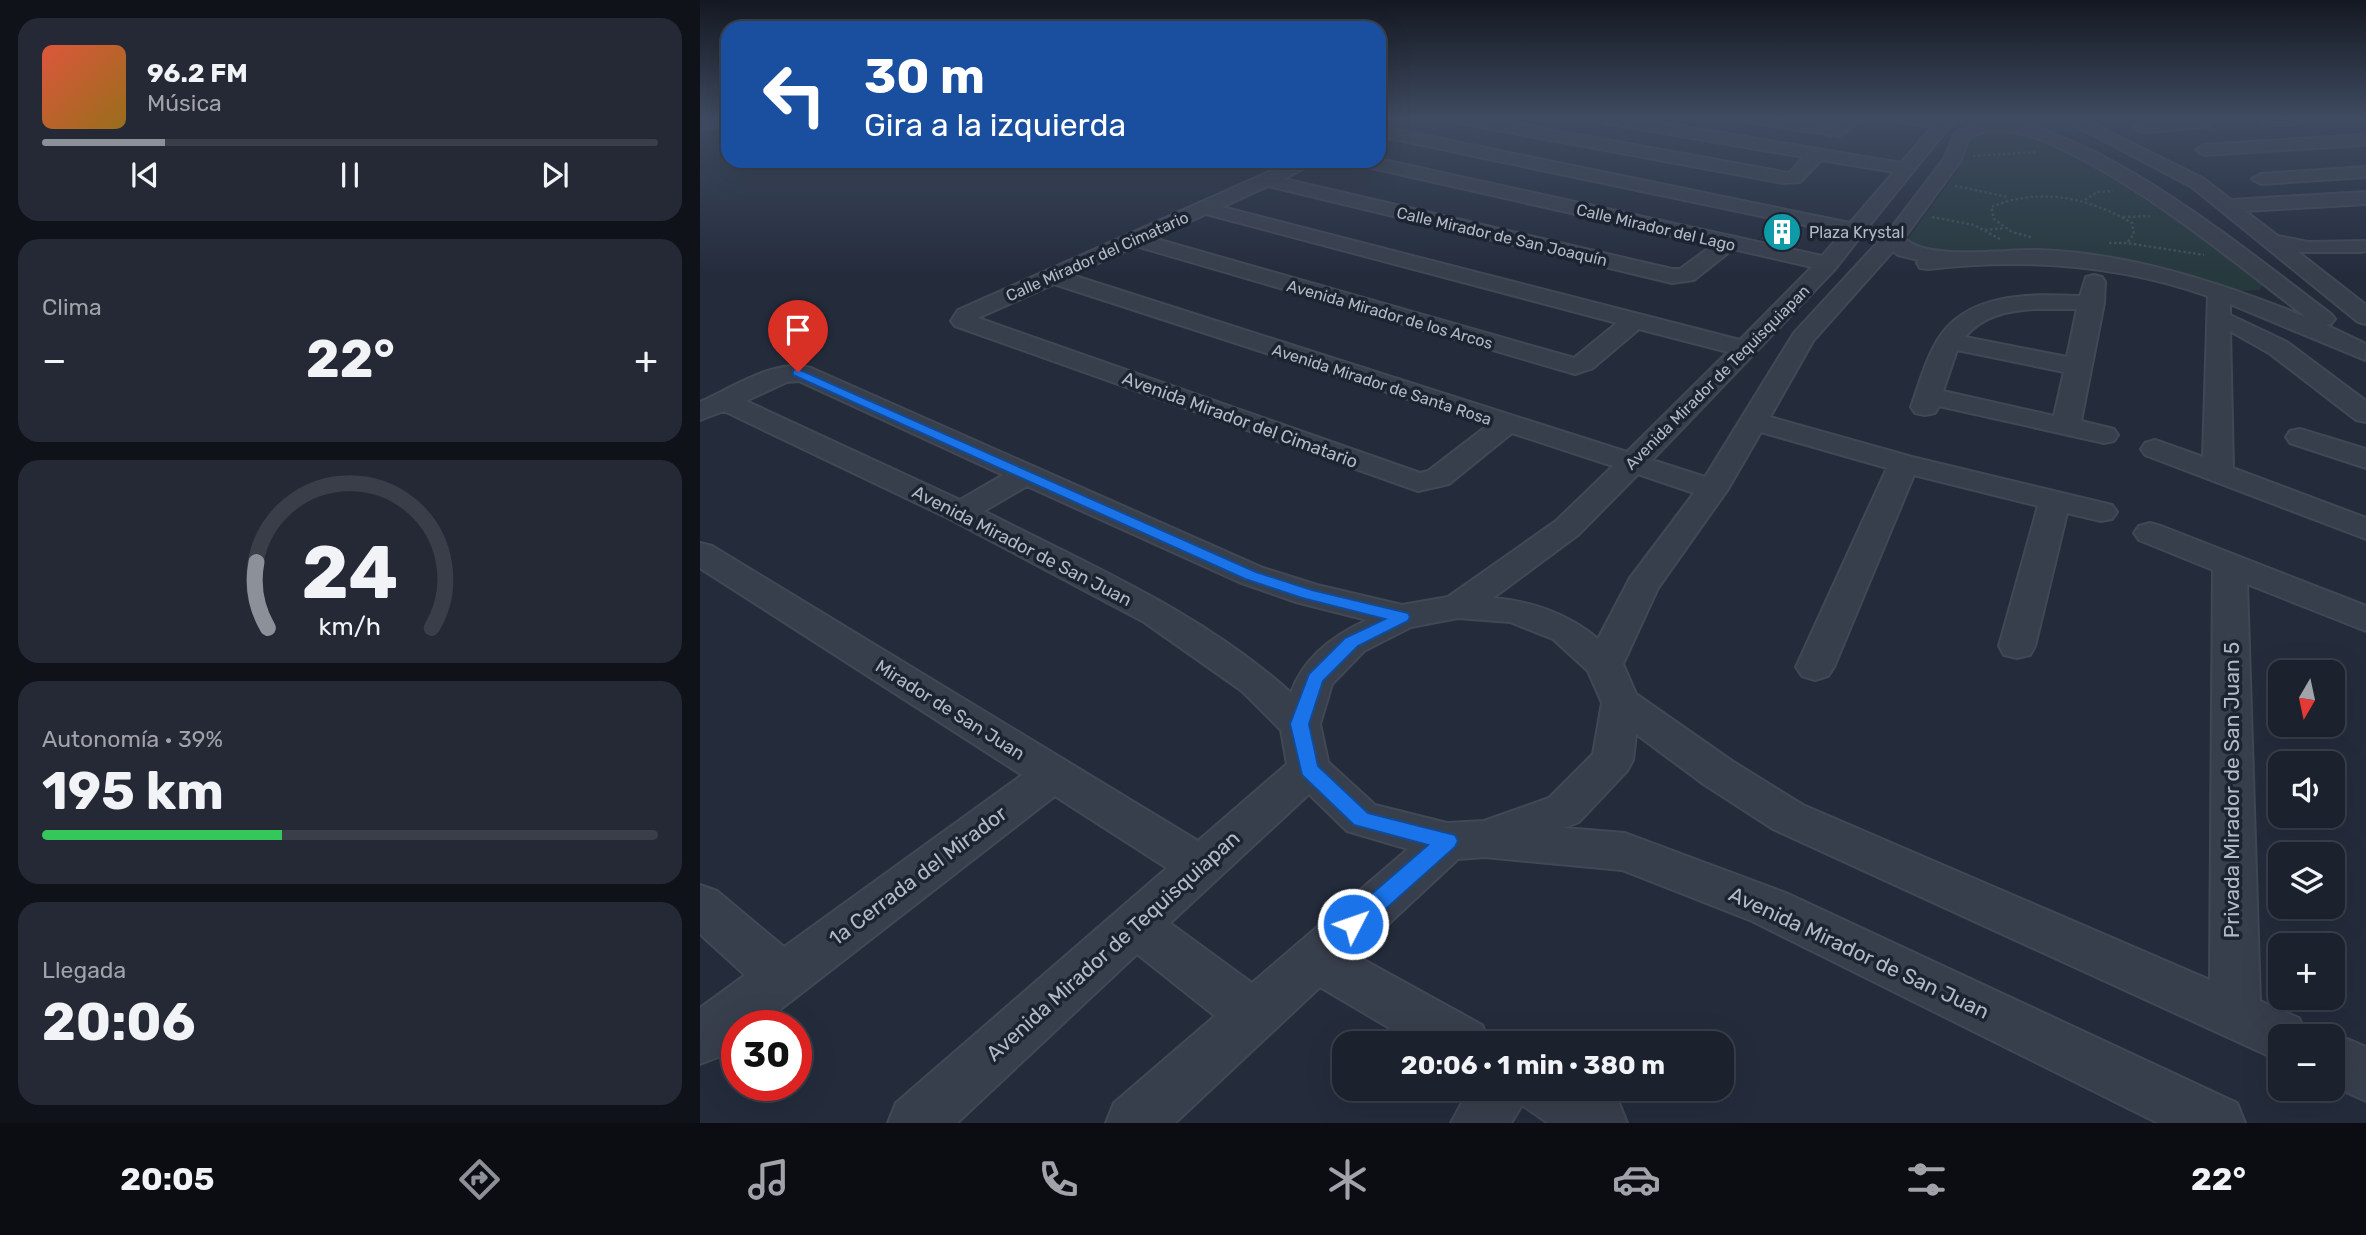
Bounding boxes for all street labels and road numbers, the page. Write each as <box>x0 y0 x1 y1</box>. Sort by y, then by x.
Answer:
street label: Calle Mirador del Lago <box>1574 200 1737 255</box>
street label: Calle Mirador de San Joaquín <box>1395 203 1609 270</box>
street label: Calle Mirador del Cimatario <box>1003 208 1191 305</box>
street label: Avenida Mirador de los Arcos <box>1285 276 1495 353</box>
street label: Avenida Mirador de Tequisquiapan <box>1621 281 1814 474</box>
street label: Avenida Mirador de Santa Rosa <box>1270 340 1494 429</box>
street label: Avenida Mirador del Cimatario <box>1119 367 1361 473</box>
street label: Avenida Mirador de San Juan <box>909 481 1135 611</box>
street label: Privada Mirador de San Juan 5 <box>2219 642 2244 938</box>
street label: Mirador de San Juan <box>871 655 1029 765</box>
street label: 1a Cerrada del Mirador <box>824 801 1012 951</box>
street label: Avenida Mirador de Tequisquiapan <box>981 825 1244 1066</box>
street label: Avenida Mirador de San Juan <box>1725 881 1993 1024</box>

